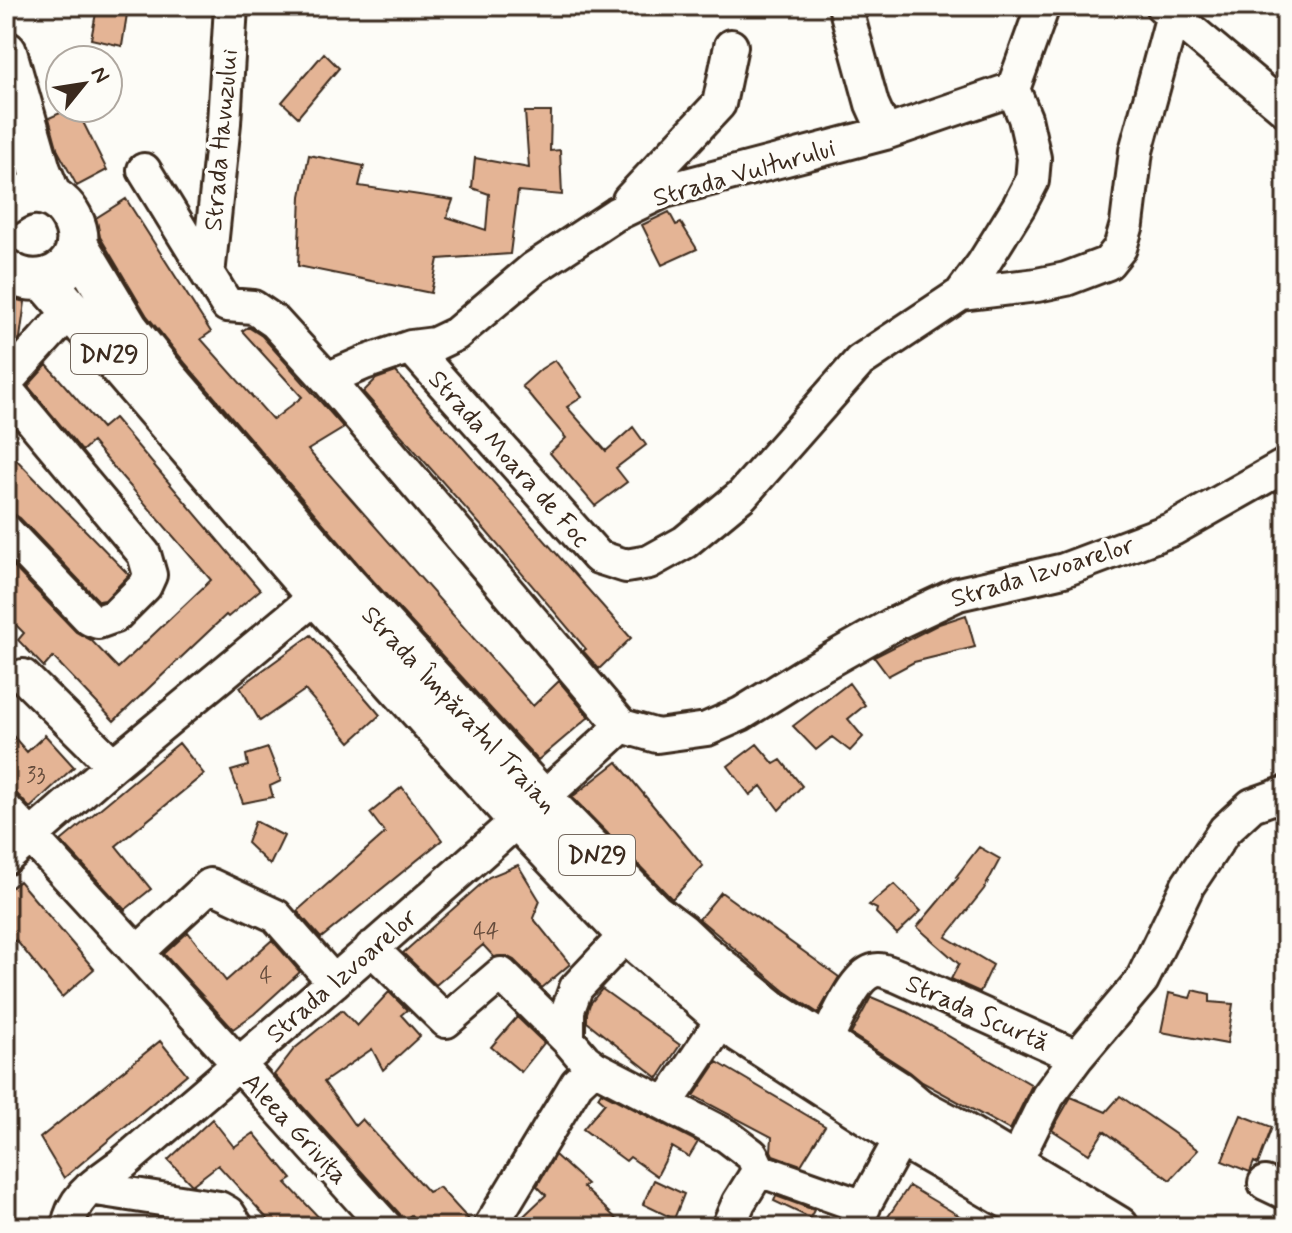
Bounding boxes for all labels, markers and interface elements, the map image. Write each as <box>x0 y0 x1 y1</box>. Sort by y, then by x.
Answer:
north arrow <box>44 44 124 124</box>
street label: Strada Havuzului <box>197 48 247 233</box>
text: N <box>84 62 115 88</box>
street label: Strada Vulturului <box>649 132 840 216</box>
road number: DN29 <box>71 334 147 374</box>
street label: Strada Moara de Foc <box>420 364 597 555</box>
street label: Strada Izvoarelor <box>947 529 1138 617</box>
street label: Strada Împăratul Traian <box>353 599 564 822</box>
house number: 33 <box>26 762 46 790</box>
road number: DN29 <box>559 835 635 875</box>
street label: Strada Izvoarelor <box>260 901 425 1052</box>
house number: 44 <box>473 918 499 946</box>
house number: 4 <box>260 962 273 990</box>
street label: Strada Scurtă <box>900 967 1054 1061</box>
street label: Aleea Grivița <box>234 1066 355 1193</box>

